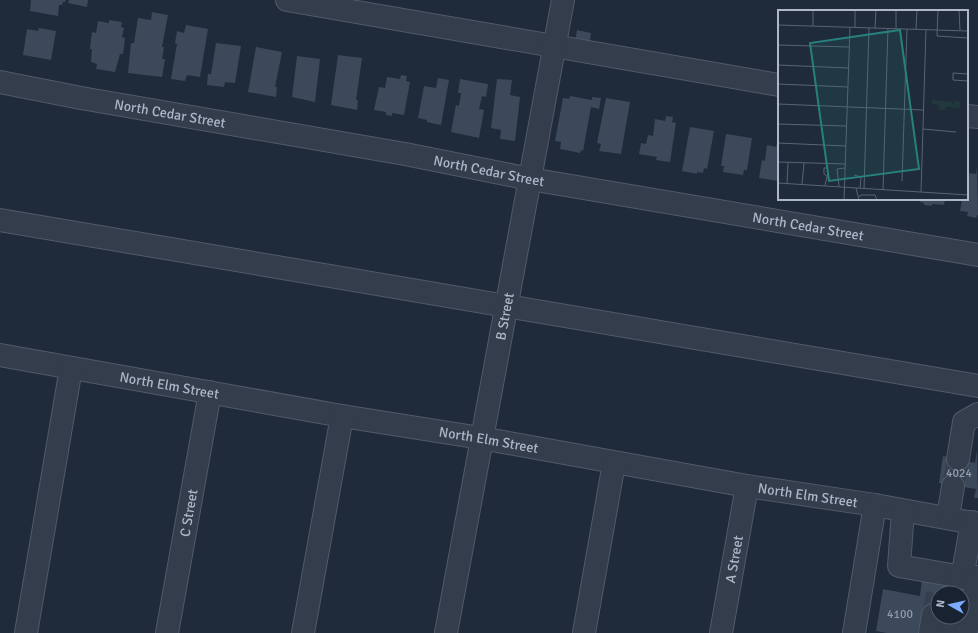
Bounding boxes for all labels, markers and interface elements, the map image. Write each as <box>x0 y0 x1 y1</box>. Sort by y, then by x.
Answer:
inset map <box>778 10 968 200</box>
street label: North Cedar Street <box>113 95 227 131</box>
street label: North Cedar Street <box>432 151 546 190</box>
street label: North Cedar Street <box>751 208 865 244</box>
street label: B Street <box>492 291 517 342</box>
street label: North Elm Street <box>118 368 220 402</box>
street label: North Elm Street <box>438 423 540 457</box>
house number: 4024 <box>946 466 972 481</box>
street label: North Elm Street <box>757 479 859 511</box>
street label: C Street <box>176 488 201 538</box>
street label: A Street <box>721 534 747 584</box>
north arrow <box>930 585 970 625</box>
text: N <box>934 599 948 608</box>
house number: 4100 <box>887 607 913 622</box>

